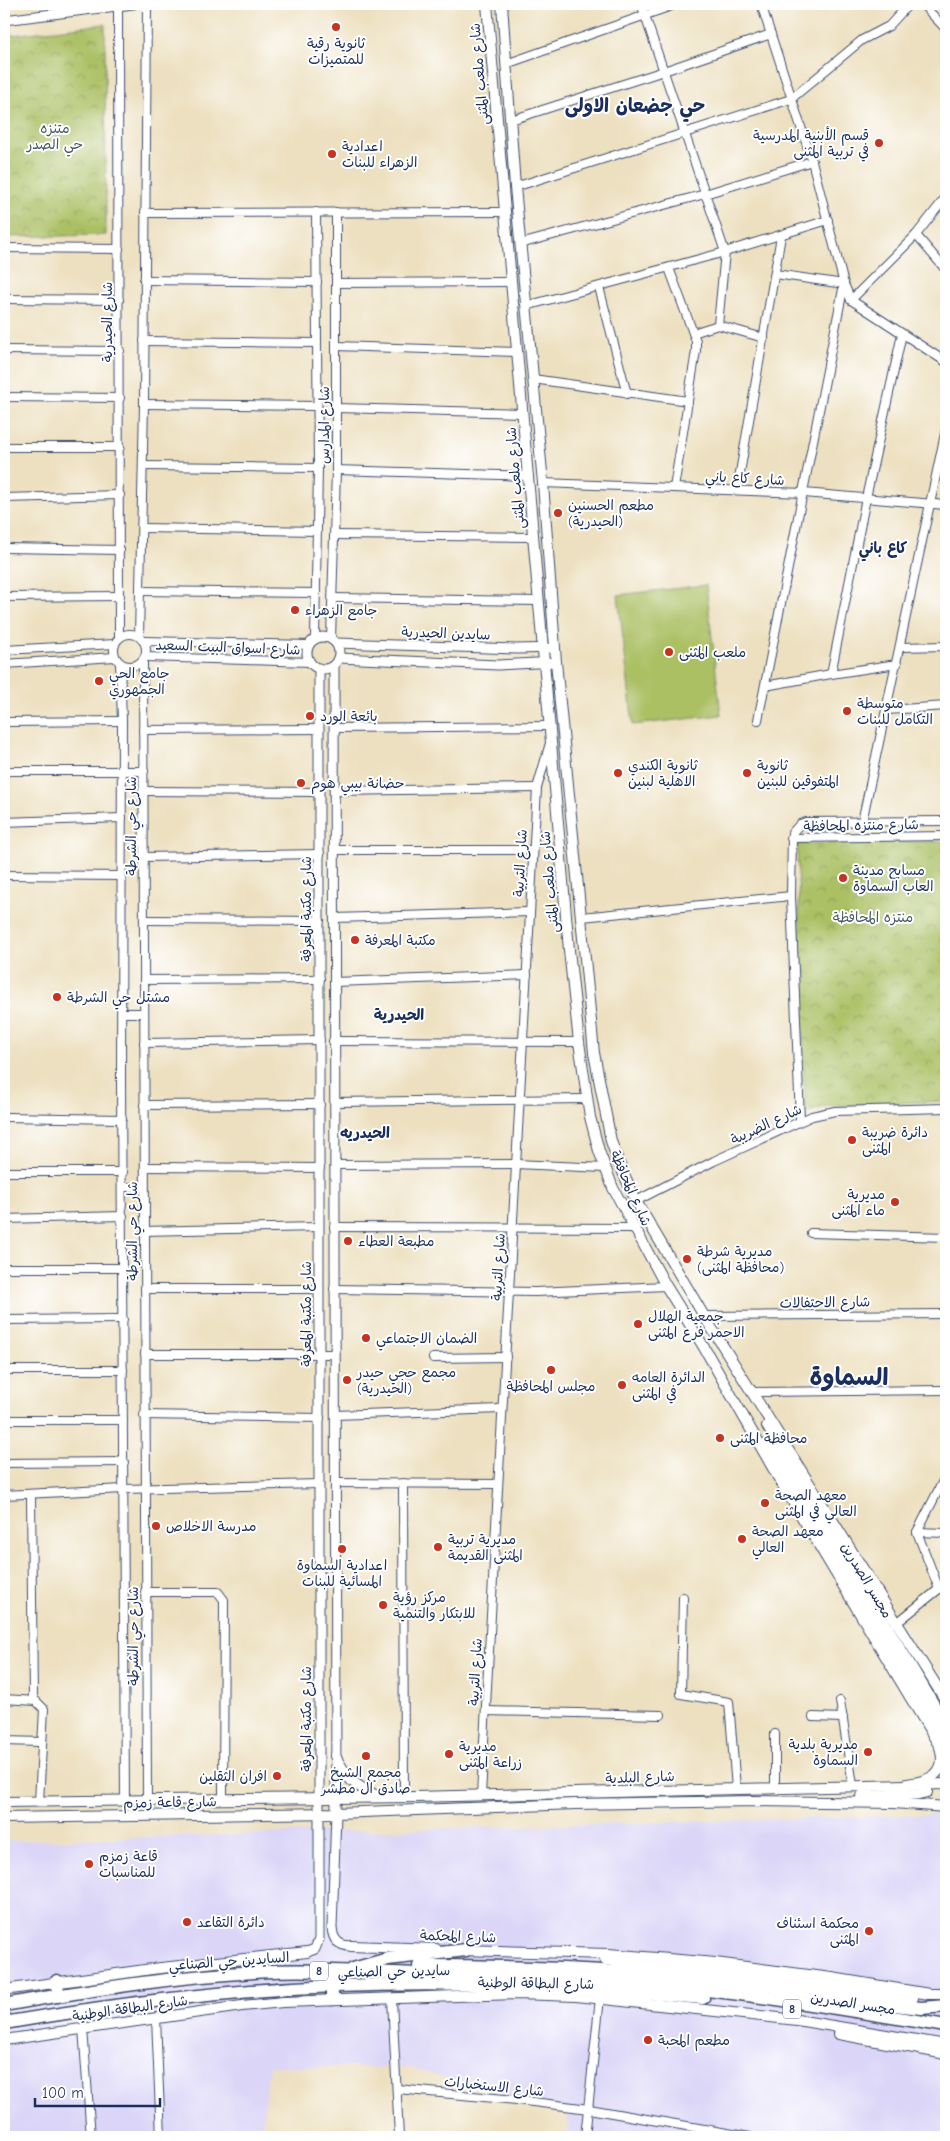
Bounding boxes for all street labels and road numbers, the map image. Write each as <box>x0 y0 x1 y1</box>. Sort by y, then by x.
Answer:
street label: شارع ملعب المثنى <box>467 22 493 126</box>
street label: شارع الحيدرية <box>99 282 117 362</box>
street label: شارع المدارس <box>316 386 334 464</box>
street label: شارع ملعب المثنى <box>503 426 529 530</box>
street label: شارع كاع باني <box>705 468 785 493</box>
street label: سايدين الحيدرية <box>401 623 491 644</box>
street label: شارع اسواق البيت السعيد <box>155 636 301 660</box>
street label: شارع حي الشرطة <box>123 776 144 876</box>
street label: شارع منتزه المحافظة <box>803 816 919 836</box>
street label: شارع التربية <box>510 829 532 897</box>
street label: شارع ملعب المثنى <box>537 830 563 934</box>
street label: شارع مكتبة المعرفة <box>298 856 316 962</box>
street label: شارع الضريبة <box>728 1101 805 1149</box>
street label: شارع المحافظة <box>605 1148 655 1229</box>
street label: شارع حي الشرطة <box>124 1181 145 1281</box>
street label: شارع التربية <box>488 1233 510 1301</box>
street label: شارع مكتبة المعرفة <box>298 1261 316 1367</box>
street label: شارع الاحتفالات <box>780 1293 871 1313</box>
street label: مجسر الصدرين <box>837 1539 896 1621</box>
street label: شارع حي الشرطة <box>125 1586 146 1686</box>
street label: شارع التربية <box>465 1638 487 1706</box>
street label: شارع مكتبة المعرفة <box>298 1666 316 1772</box>
street label: شارع البلدية <box>605 1768 675 1788</box>
street label: شارع قاعة زمزم <box>123 1793 217 1814</box>
street label: شارع المحكمة <box>419 1927 496 1947</box>
street label: السايدين حي الصناعي <box>168 1949 290 1978</box>
road number: 8 <box>310 1962 328 1980</box>
street label: سايدين حي الصناعي <box>338 1962 451 1985</box>
street label: شارع البطاقة الوطنية <box>478 1974 594 1994</box>
street label: مجسر الصدرين <box>809 1988 897 2019</box>
street label: شارع البطاقة الوطنية <box>71 1992 189 2026</box>
road number: 8 <box>783 2000 801 2018</box>
street label: شارع الاستخبارات <box>443 2073 545 2101</box>

